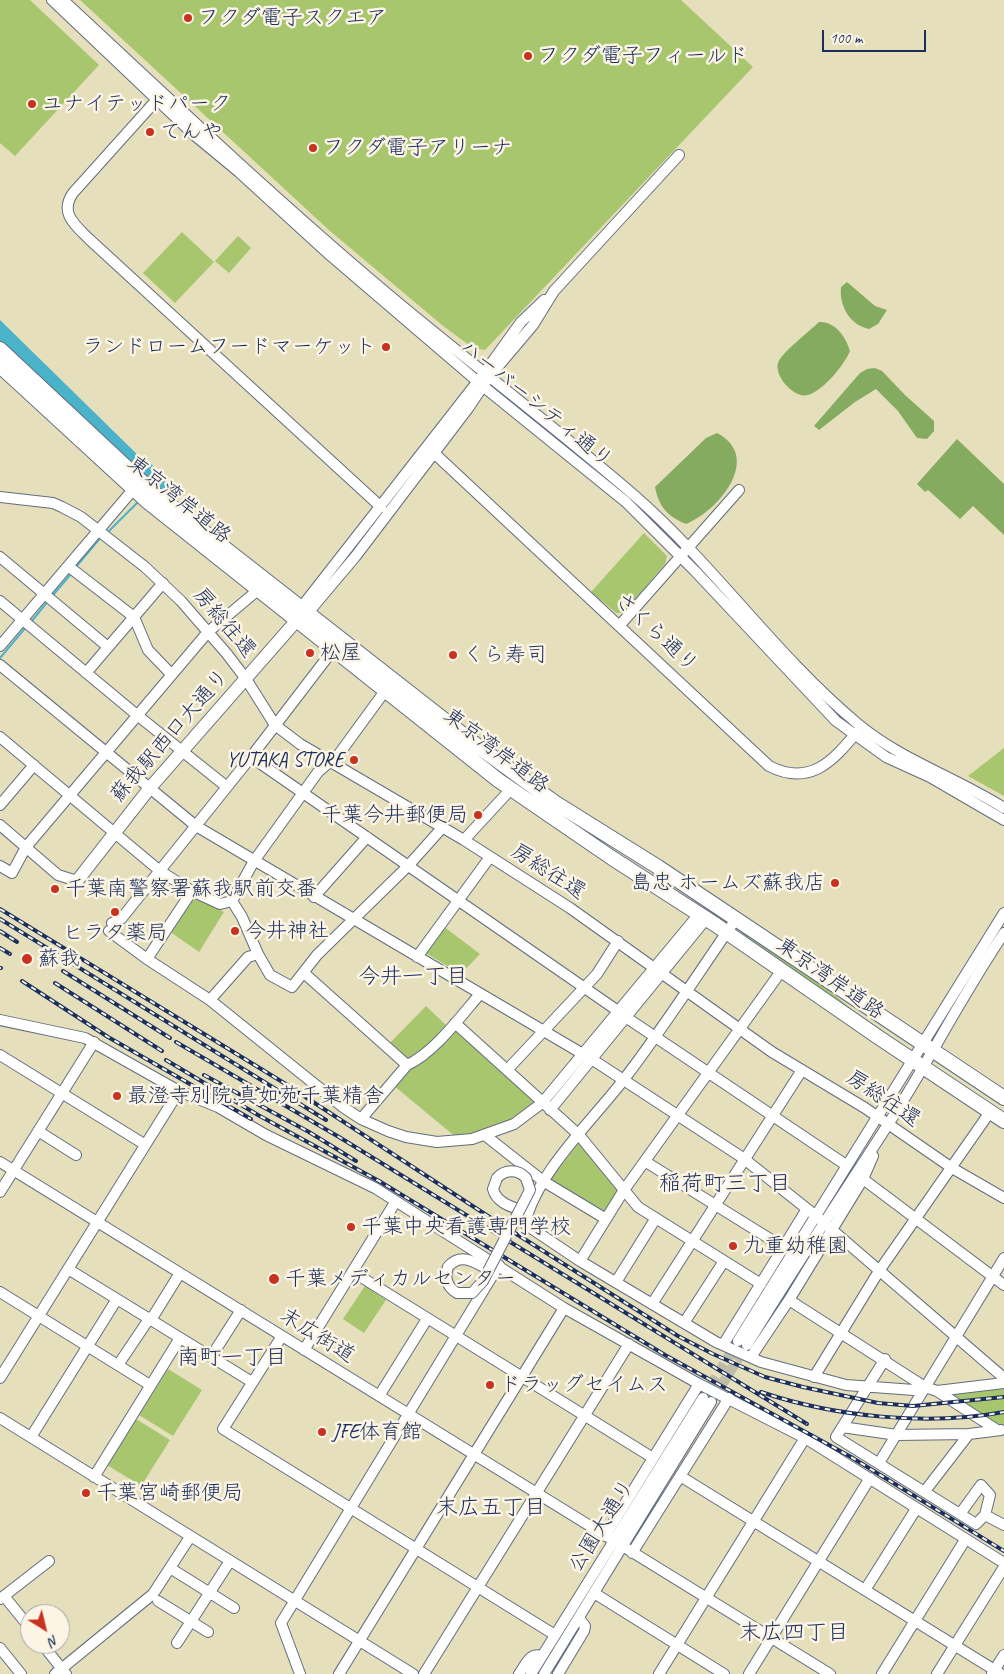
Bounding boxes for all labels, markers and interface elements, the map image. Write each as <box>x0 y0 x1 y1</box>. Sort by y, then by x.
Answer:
place label: フクダ電子スクエア <box>198 5 387 31</box>
marker: フクダ電子スクエア <box>182 12 194 24</box>
scale bar <box>824 20 928 52</box>
text: 100 m <box>830 29 862 48</box>
place label: フクダ電子フィールド <box>538 43 748 69</box>
marker: フクダ電子フィールド <box>522 50 534 62</box>
place label: ユナイテッドパーク <box>42 91 231 117</box>
marker: ユナイテッドパーク <box>26 98 38 110</box>
place label: てんや <box>160 119 223 145</box>
marker: てんや <box>144 126 156 138</box>
place label: フクダ電子アリーナ <box>323 135 512 161</box>
marker: フクダ電子アリーナ <box>307 142 319 154</box>
place label: ランドロームフードマーケット <box>82 334 376 360</box>
street label: ハーバーシティ通り <box>455 335 617 473</box>
marker: ランドロームフードマーケット <box>380 341 392 353</box>
street label: 東京湾岸道路 <box>122 451 236 549</box>
street label: 房総往還 <box>187 583 261 663</box>
street label: さくら通り <box>609 588 703 678</box>
place label: 松屋 <box>320 640 362 666</box>
place label: くら寿司 <box>463 642 547 668</box>
marker: 松屋 <box>304 647 316 659</box>
marker: くら寿司 <box>447 649 459 661</box>
street label: 蘇我駅西口大通り <box>105 664 235 808</box>
street label: 東京湾岸道路 <box>438 703 554 799</box>
place label: YUTAKA STORE <box>226 747 344 773</box>
marker: YUTAKA STORE <box>348 754 360 766</box>
place label: 千葉今井郵便局 <box>321 802 468 828</box>
marker: 千葉今井郵便局 <box>472 809 484 821</box>
street label: 房総往還 <box>506 839 590 905</box>
place label: 島忠 ホームズ蘇我店 <box>631 870 825 896</box>
place label: 千葉南警察署蘇我駅前交番 <box>65 876 317 902</box>
marker: 島忠 ホームズ蘇我店 <box>829 877 841 889</box>
marker: 千葉南警察署蘇我駅前交番 <box>49 883 61 895</box>
marker: ヒラタ薬局 <box>109 906 121 918</box>
place label: 今井神社 <box>245 918 329 944</box>
place label: ヒラタ薬局 <box>63 920 167 946</box>
marker: 今井神社 <box>229 925 241 937</box>
street label: 東京湾岸道路 <box>771 933 889 1025</box>
place label: 蘇我 <box>38 946 80 972</box>
marker: 蘇我 <box>20 952 34 966</box>
district label: 今井一丁目 <box>358 964 468 990</box>
street label: 房総往還 <box>841 1065 925 1133</box>
place label: 最澄寺別院 真如苑千葉精舎 <box>127 1083 384 1109</box>
marker: 最澄寺別院 真如苑千葉精舎 <box>111 1090 123 1102</box>
district label: 稲荷町三丁目 <box>659 1171 791 1197</box>
place label: 千葉中央看護専門学校 <box>361 1214 571 1240</box>
marker: 千葉中央看護専門学校 <box>345 1221 357 1233</box>
place label: 九重幼稚園 <box>743 1233 848 1259</box>
marker: 九重幼稚園 <box>727 1240 739 1252</box>
place label: 千葉メディカルセンター <box>285 1266 516 1292</box>
marker: 千葉メディカルセンター <box>267 1272 281 1286</box>
street label: 末広街道 <box>275 1303 359 1369</box>
district label: 南町一丁目 <box>177 1345 287 1371</box>
place label: ドラッグセイムス <box>500 1372 668 1398</box>
marker: ドラッグセイムス <box>484 1379 496 1391</box>
place label: JFE体育館 <box>332 1419 422 1445</box>
marker: JFE体育館 <box>316 1426 328 1438</box>
street label: 公園大通り <box>563 1475 641 1577</box>
place label: 千葉宮崎郵便局 <box>96 1480 243 1506</box>
marker: 千葉宮崎郵便局 <box>80 1487 92 1499</box>
district label: 末広五丁目 <box>436 1495 546 1521</box>
north arrow <box>20 1604 70 1654</box>
district label: 末広四丁目 <box>739 1620 849 1646</box>
text: N <box>45 1631 62 1650</box>

